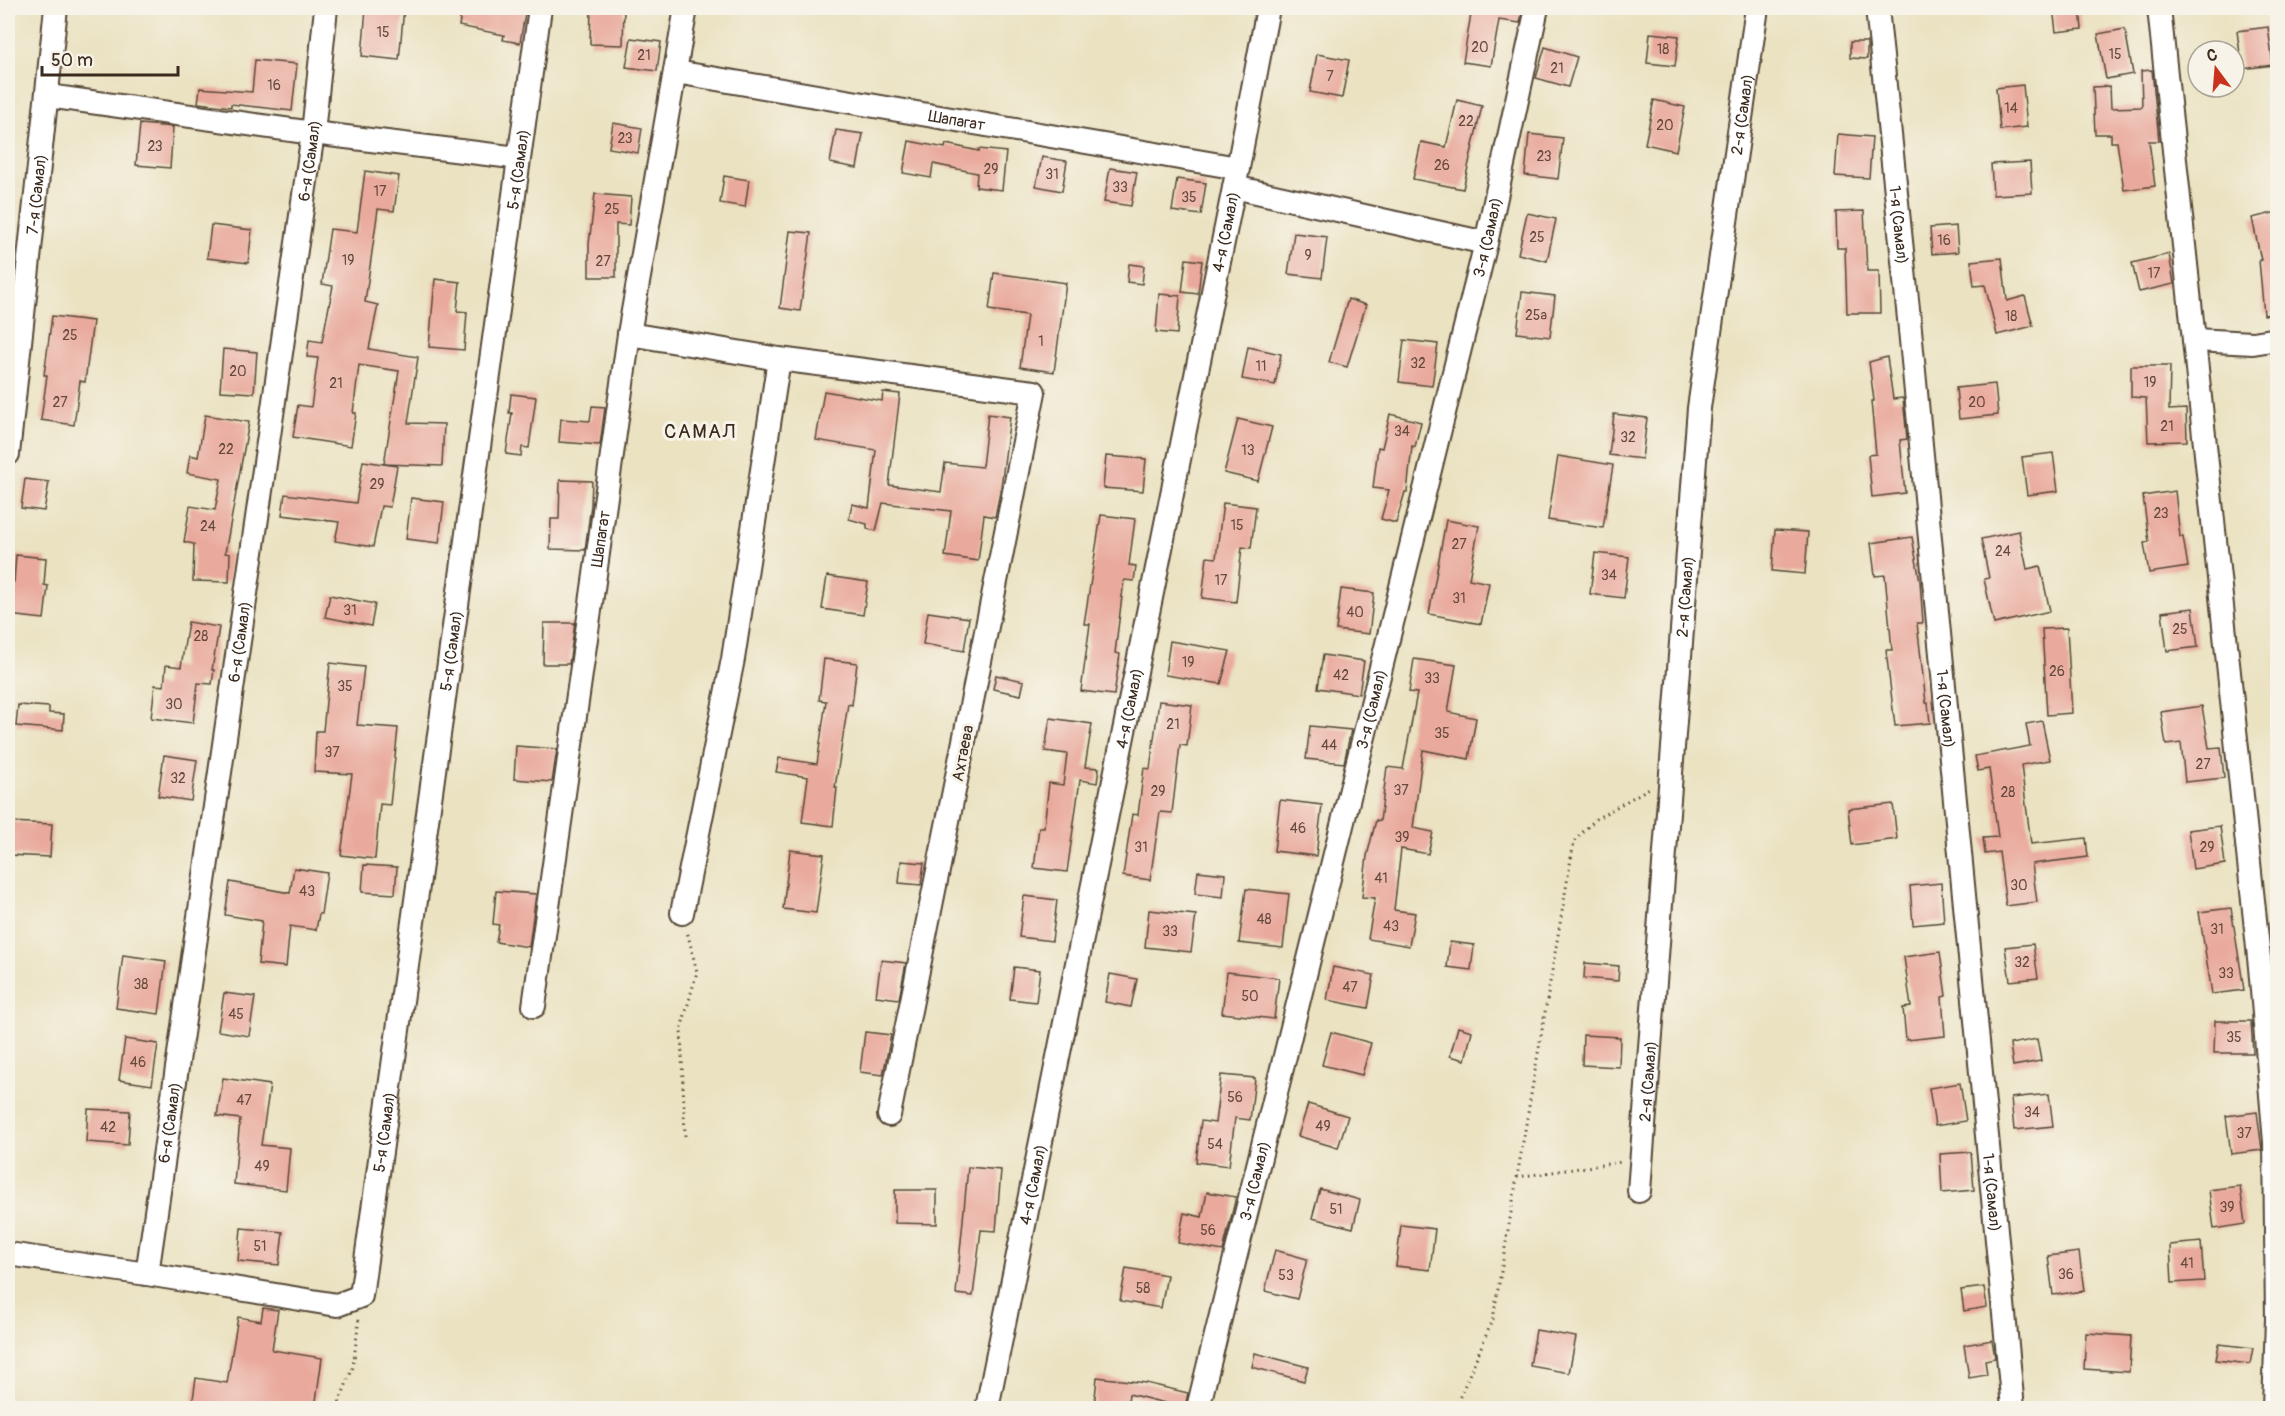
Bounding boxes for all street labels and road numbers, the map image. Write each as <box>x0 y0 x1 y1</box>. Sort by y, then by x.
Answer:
street label: 2-я (Самал) <box>1727 73 1758 156</box>
street label: Шапагат <box>927 106 987 136</box>
street label: 6-я (Самал) <box>294 119 325 203</box>
street label: 5-я (Самал) <box>503 128 534 211</box>
street label: 7-я (Самал) <box>23 153 51 236</box>
street label: 1-я (Самал) <box>1884 185 1912 265</box>
street label: 4-я (Самал) <box>1208 190 1244 274</box>
street label: 3-я (Самал) <box>1469 196 1507 279</box>
street label: Шапагат <box>587 509 615 568</box>
street label: 2-я (Самал) <box>1672 556 1699 638</box>
street label: 6-я (Самал) <box>224 600 256 684</box>
street label: 5-я (Самал) <box>436 609 467 692</box>
street label: 4-я (Самал) <box>1112 666 1148 750</box>
street label: 3-я (Самал) <box>1352 667 1391 751</box>
street label: 1-я (Самал) <box>1932 669 1959 749</box>
street label: Ахтаева <box>948 723 978 783</box>
street label: 2-я (Самал) <box>1635 1040 1661 1123</box>
street label: 6-я (Самал) <box>154 1081 186 1165</box>
street label: 5-я (Самал) <box>369 1091 400 1174</box>
street label: 3-я (Самал) <box>1236 1139 1275 1223</box>
street label: 4-я (Самал) <box>1015 1143 1051 1227</box>
street label: 1-я (Самал) <box>1978 1152 2005 1233</box>

